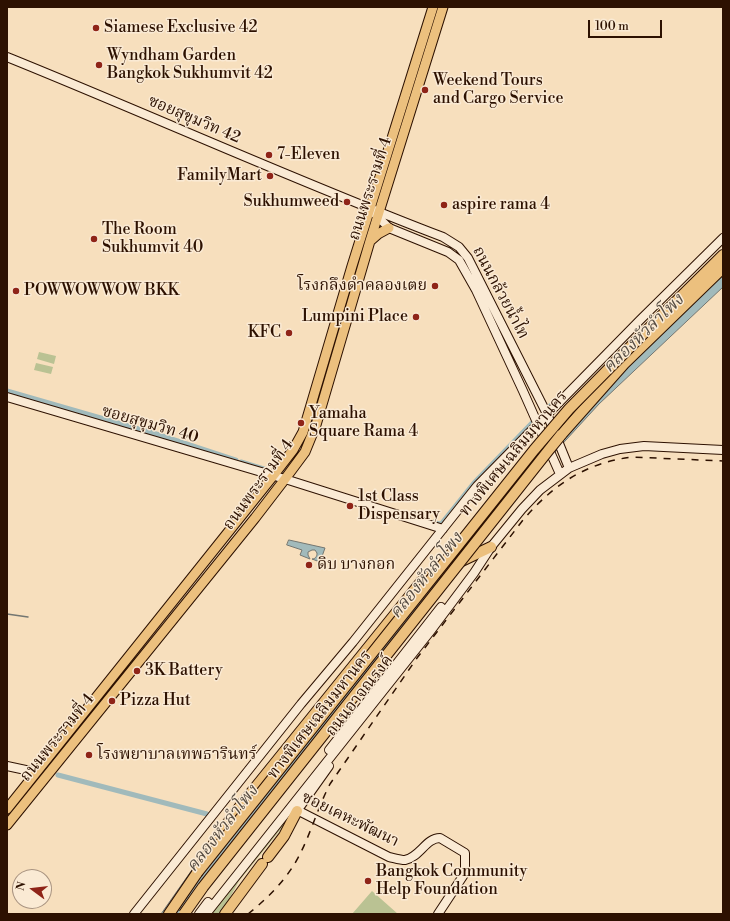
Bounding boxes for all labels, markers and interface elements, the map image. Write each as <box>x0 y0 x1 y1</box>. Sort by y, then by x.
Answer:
scale bar <box>590 12 664 38</box>
place label: Siamese Exclusive 42 <box>104 18 258 38</box>
text: 100 m <box>595 19 629 34</box>
marker: Siamese Exclusive 42 <box>91 23 101 33</box>
place label: Wyndham Garden Bangkok Sukhumvit 42 <box>107 46 273 84</box>
marker: Wyndham Garden Bangkok Sukhumvit 42 <box>94 60 104 70</box>
place label: Weekend Tours and Cargo Service <box>433 71 564 109</box>
marker: Weekend Tours and Cargo Service <box>420 85 430 95</box>
street label: ซอยสุขุมวิท 42 <box>145 92 243 148</box>
street label: ถนนพระรามที่ 4 <box>345 135 397 243</box>
place label: 7-Eleven <box>277 145 340 165</box>
marker: 7-Eleven <box>264 150 274 160</box>
place label: FamilyMart <box>177 166 262 186</box>
marker: FamilyMart <box>265 171 275 181</box>
place label: Sukhumweed <box>244 192 339 212</box>
place label: aspire rama 4 <box>452 195 550 215</box>
marker: Sukhumweed <box>342 197 352 207</box>
marker: aspire rama 4 <box>439 200 449 210</box>
place label: The Room Sukhumvit 40 <box>102 220 203 258</box>
marker: The Room Sukhumvit 40 <box>89 234 99 244</box>
street label: ถนนกล้วยน้ำไท <box>468 244 532 342</box>
place label: โรงกลึงดำคลองเตย <box>297 276 427 296</box>
place label: POWWOWWOW BKK <box>24 281 179 301</box>
marker: โรงกลึงดำคลองเตย <box>430 281 440 291</box>
marker: POWWOWWOW BKK <box>11 286 21 296</box>
water label: คลองหัวลำโพง <box>599 290 689 378</box>
place label: Lumpini Place <box>302 307 408 327</box>
marker: Lumpini Place <box>411 312 421 322</box>
place label: KFC <box>248 323 281 343</box>
marker: KFC <box>284 328 294 338</box>
street label: ทางพิเศษเฉลิมมหานคร <box>456 387 572 521</box>
street label: ซอยสุขุมวิท 40 <box>99 402 201 448</box>
place label: Yamaha Square Rama 4 <box>309 404 418 442</box>
marker: Yamaha Square Rama 4 <box>296 418 306 428</box>
street label: ถนนพระรามที่ 4 <box>220 436 298 534</box>
place label: 1st Class Dispensary <box>358 487 440 525</box>
marker: 1st Class Dispensary <box>345 501 355 511</box>
water label: คลองหัวลำโพง <box>386 529 468 623</box>
place label: ดิบ บางกอก <box>317 555 395 575</box>
marker: ดิบ บางกอก <box>304 560 314 570</box>
street label: ทางพิเศษเฉลิมมหานคร <box>264 647 376 783</box>
street label: ถนนอาจณรงค์ <box>322 651 398 741</box>
place label: 3K Battery <box>145 661 223 681</box>
marker: 3K Battery <box>132 666 142 676</box>
street label: ถนนพระรามที่ 4 <box>17 690 99 786</box>
place label: Pizza Hut <box>120 691 191 711</box>
marker: Pizza Hut <box>107 696 117 706</box>
place label: โรงพยาบาลเทพธารินทร์ <box>97 745 257 765</box>
marker: โรงพยาบาลเทพธารินทร์ <box>84 750 94 760</box>
water label: คลองหัวลำโพง <box>183 782 263 876</box>
street label: ซอยเคหะพัฒนา <box>298 788 402 852</box>
place label: Bangkok Community Help Foundation <box>376 862 527 900</box>
north arrow <box>12 869 52 909</box>
marker: Bangkok Community Help Foundation <box>363 876 373 886</box>
text: N <box>13 880 29 892</box>

